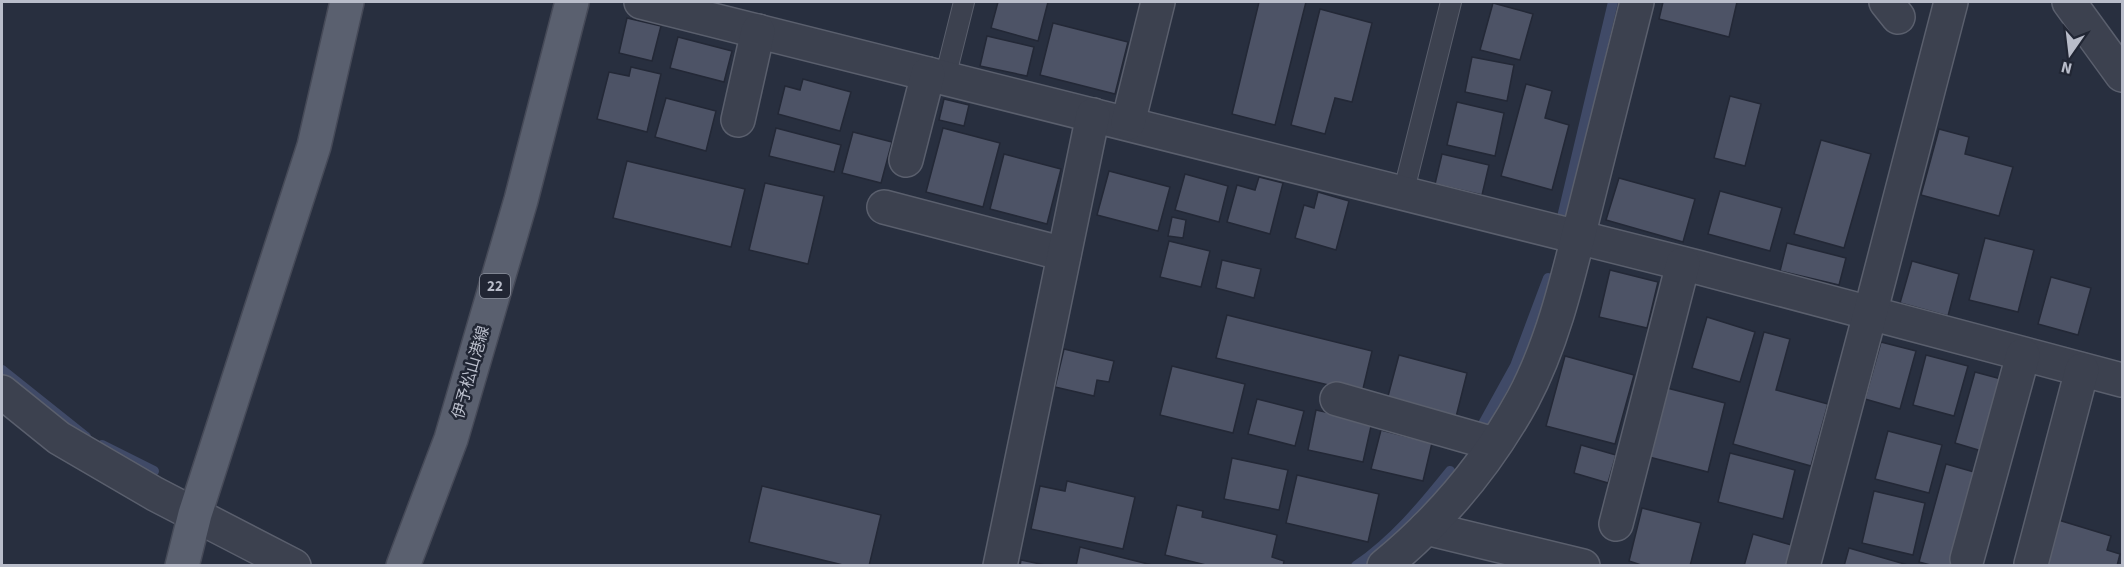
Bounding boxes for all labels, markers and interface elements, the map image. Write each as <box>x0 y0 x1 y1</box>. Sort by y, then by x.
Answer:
north arrow <box>2040 24 2100 84</box>
text: N <box>2059 56 2074 80</box>
road number: 22 <box>480 274 510 298</box>
street label: 伊予松山港線 <box>447 323 495 421</box>

